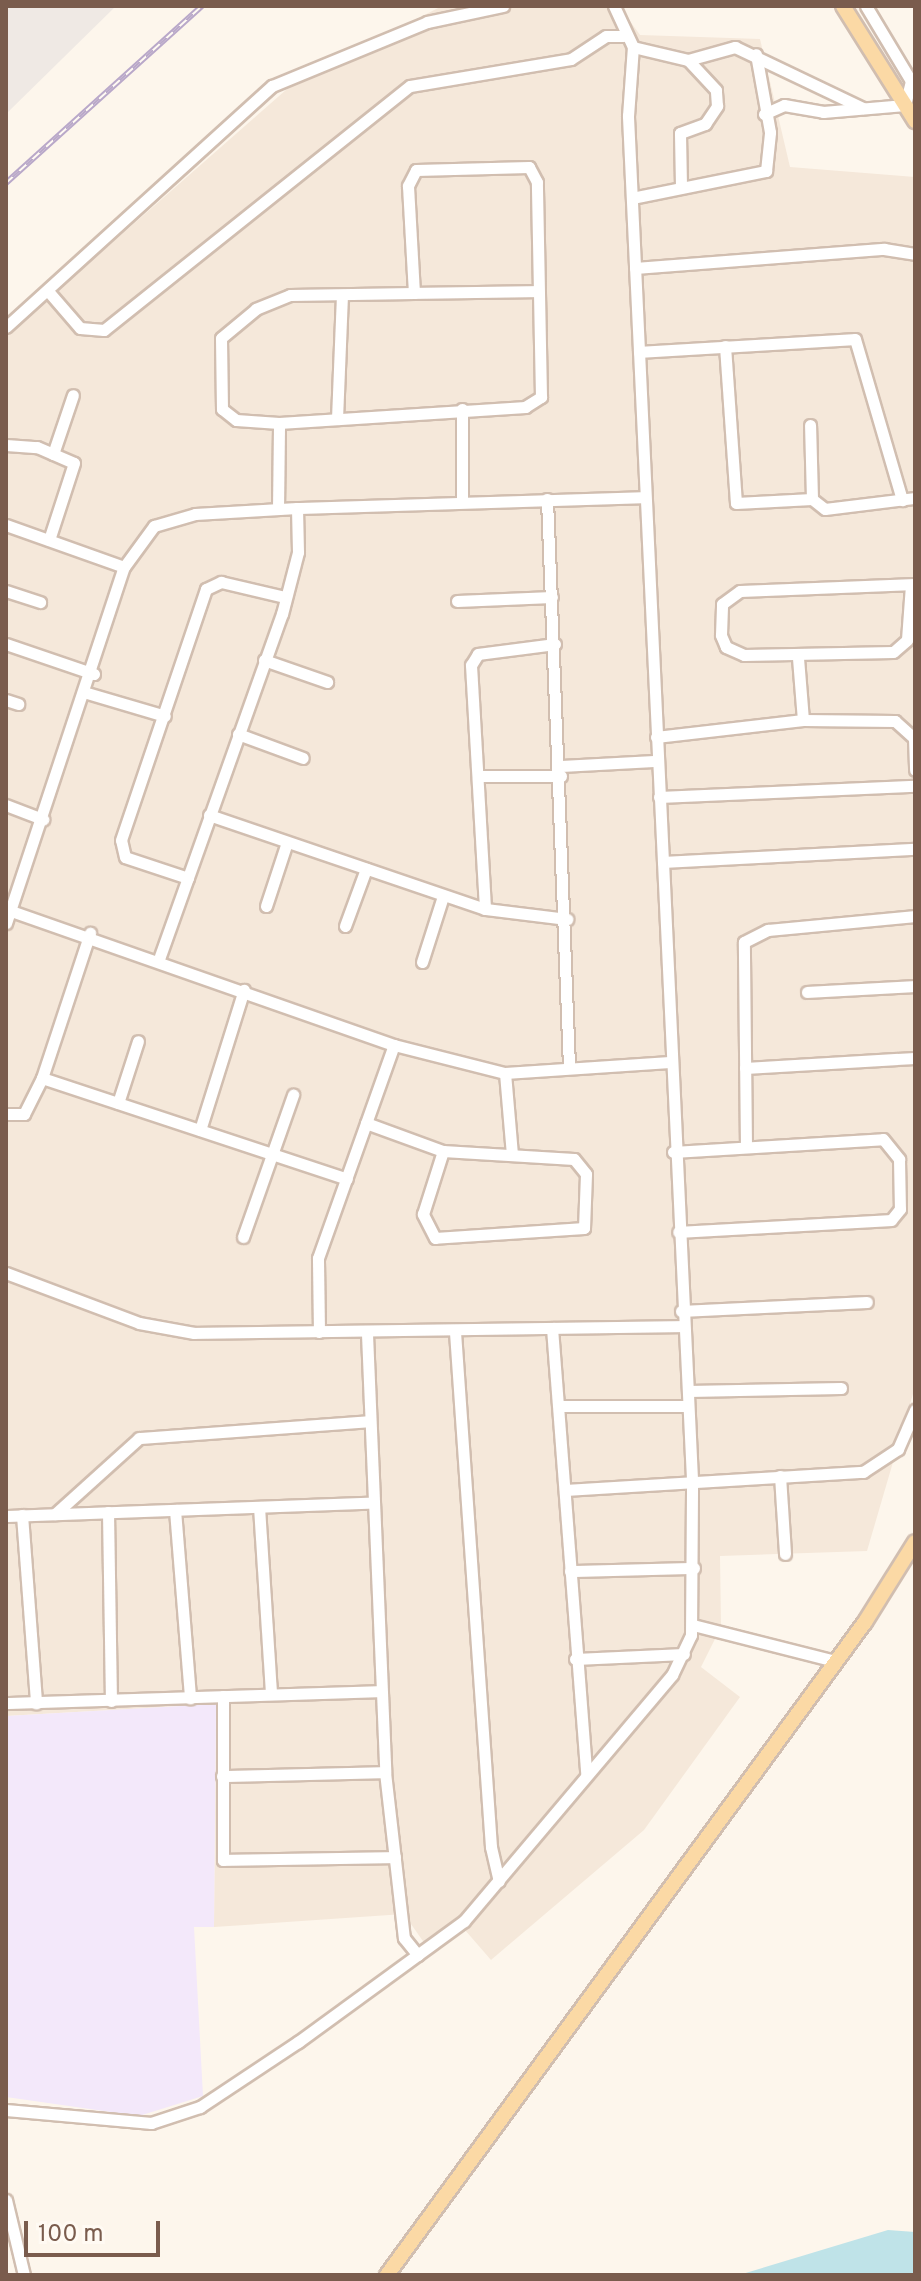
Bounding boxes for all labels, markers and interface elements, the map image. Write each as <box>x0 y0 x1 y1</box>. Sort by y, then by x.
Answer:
scale bar <box>28 2205 164 2255</box>
text: 100 m <box>38 2220 104 2250</box>

